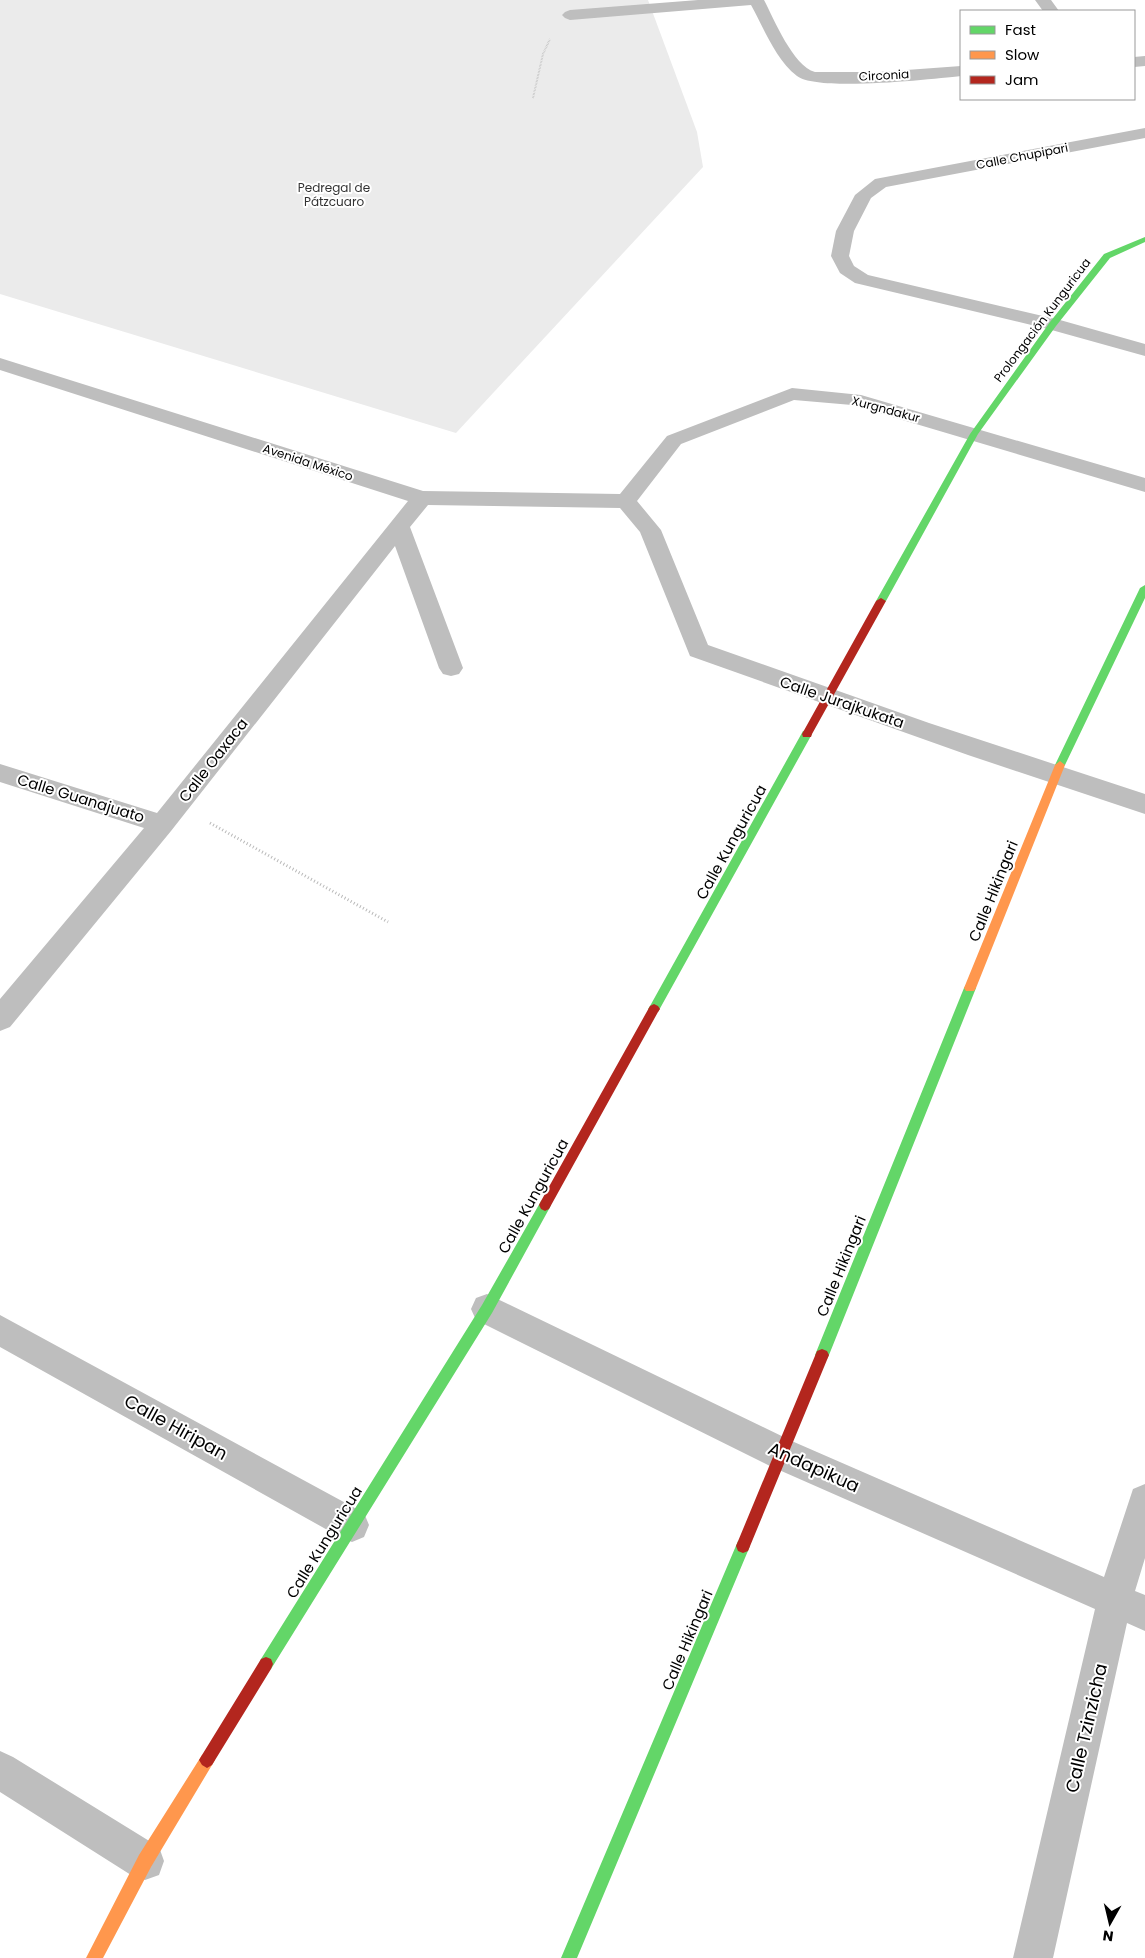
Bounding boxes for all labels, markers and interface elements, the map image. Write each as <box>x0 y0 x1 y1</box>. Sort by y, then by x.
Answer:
legend <box>960 10 1135 100</box>
text: Fast <box>1005 19 1036 40</box>
text: Slow <box>1005 44 1040 65</box>
street label: Circonia <box>858 65 910 85</box>
text: Jam <box>1005 69 1039 90</box>
street label: Calle Chupipari <box>975 139 1069 173</box>
park label: Pedregal de Pátzcuaro <box>298 179 370 210</box>
street label: Prolongación Kunguricua <box>990 254 1094 386</box>
street label: Xurgndakur <box>850 392 922 426</box>
street label: Avenida México <box>261 439 356 485</box>
street label: Calle Jurajkukata <box>777 671 907 733</box>
street label: Calle Oaxaca <box>174 714 252 806</box>
street label: Calle Guanajuato <box>15 769 147 827</box>
street label: Calle Kunguricua <box>691 781 771 903</box>
street label: Calle Hikingari <box>963 837 1023 945</box>
street label: Calle Kunguricua <box>493 1135 573 1257</box>
street label: Calle Hikingari <box>811 1212 871 1320</box>
street label: Calle Hiripan <box>120 1388 232 1466</box>
street label: Andapikua <box>764 1436 864 1498</box>
street label: Calle Kunguricua <box>281 1482 367 1602</box>
street label: Calle Hikingari <box>656 1587 718 1693</box>
street label: Calle Tzinzicha <box>1059 1661 1113 1795</box>
north arrow <box>1085 1898 1135 1948</box>
text: N <box>1102 1925 1115 1947</box>

